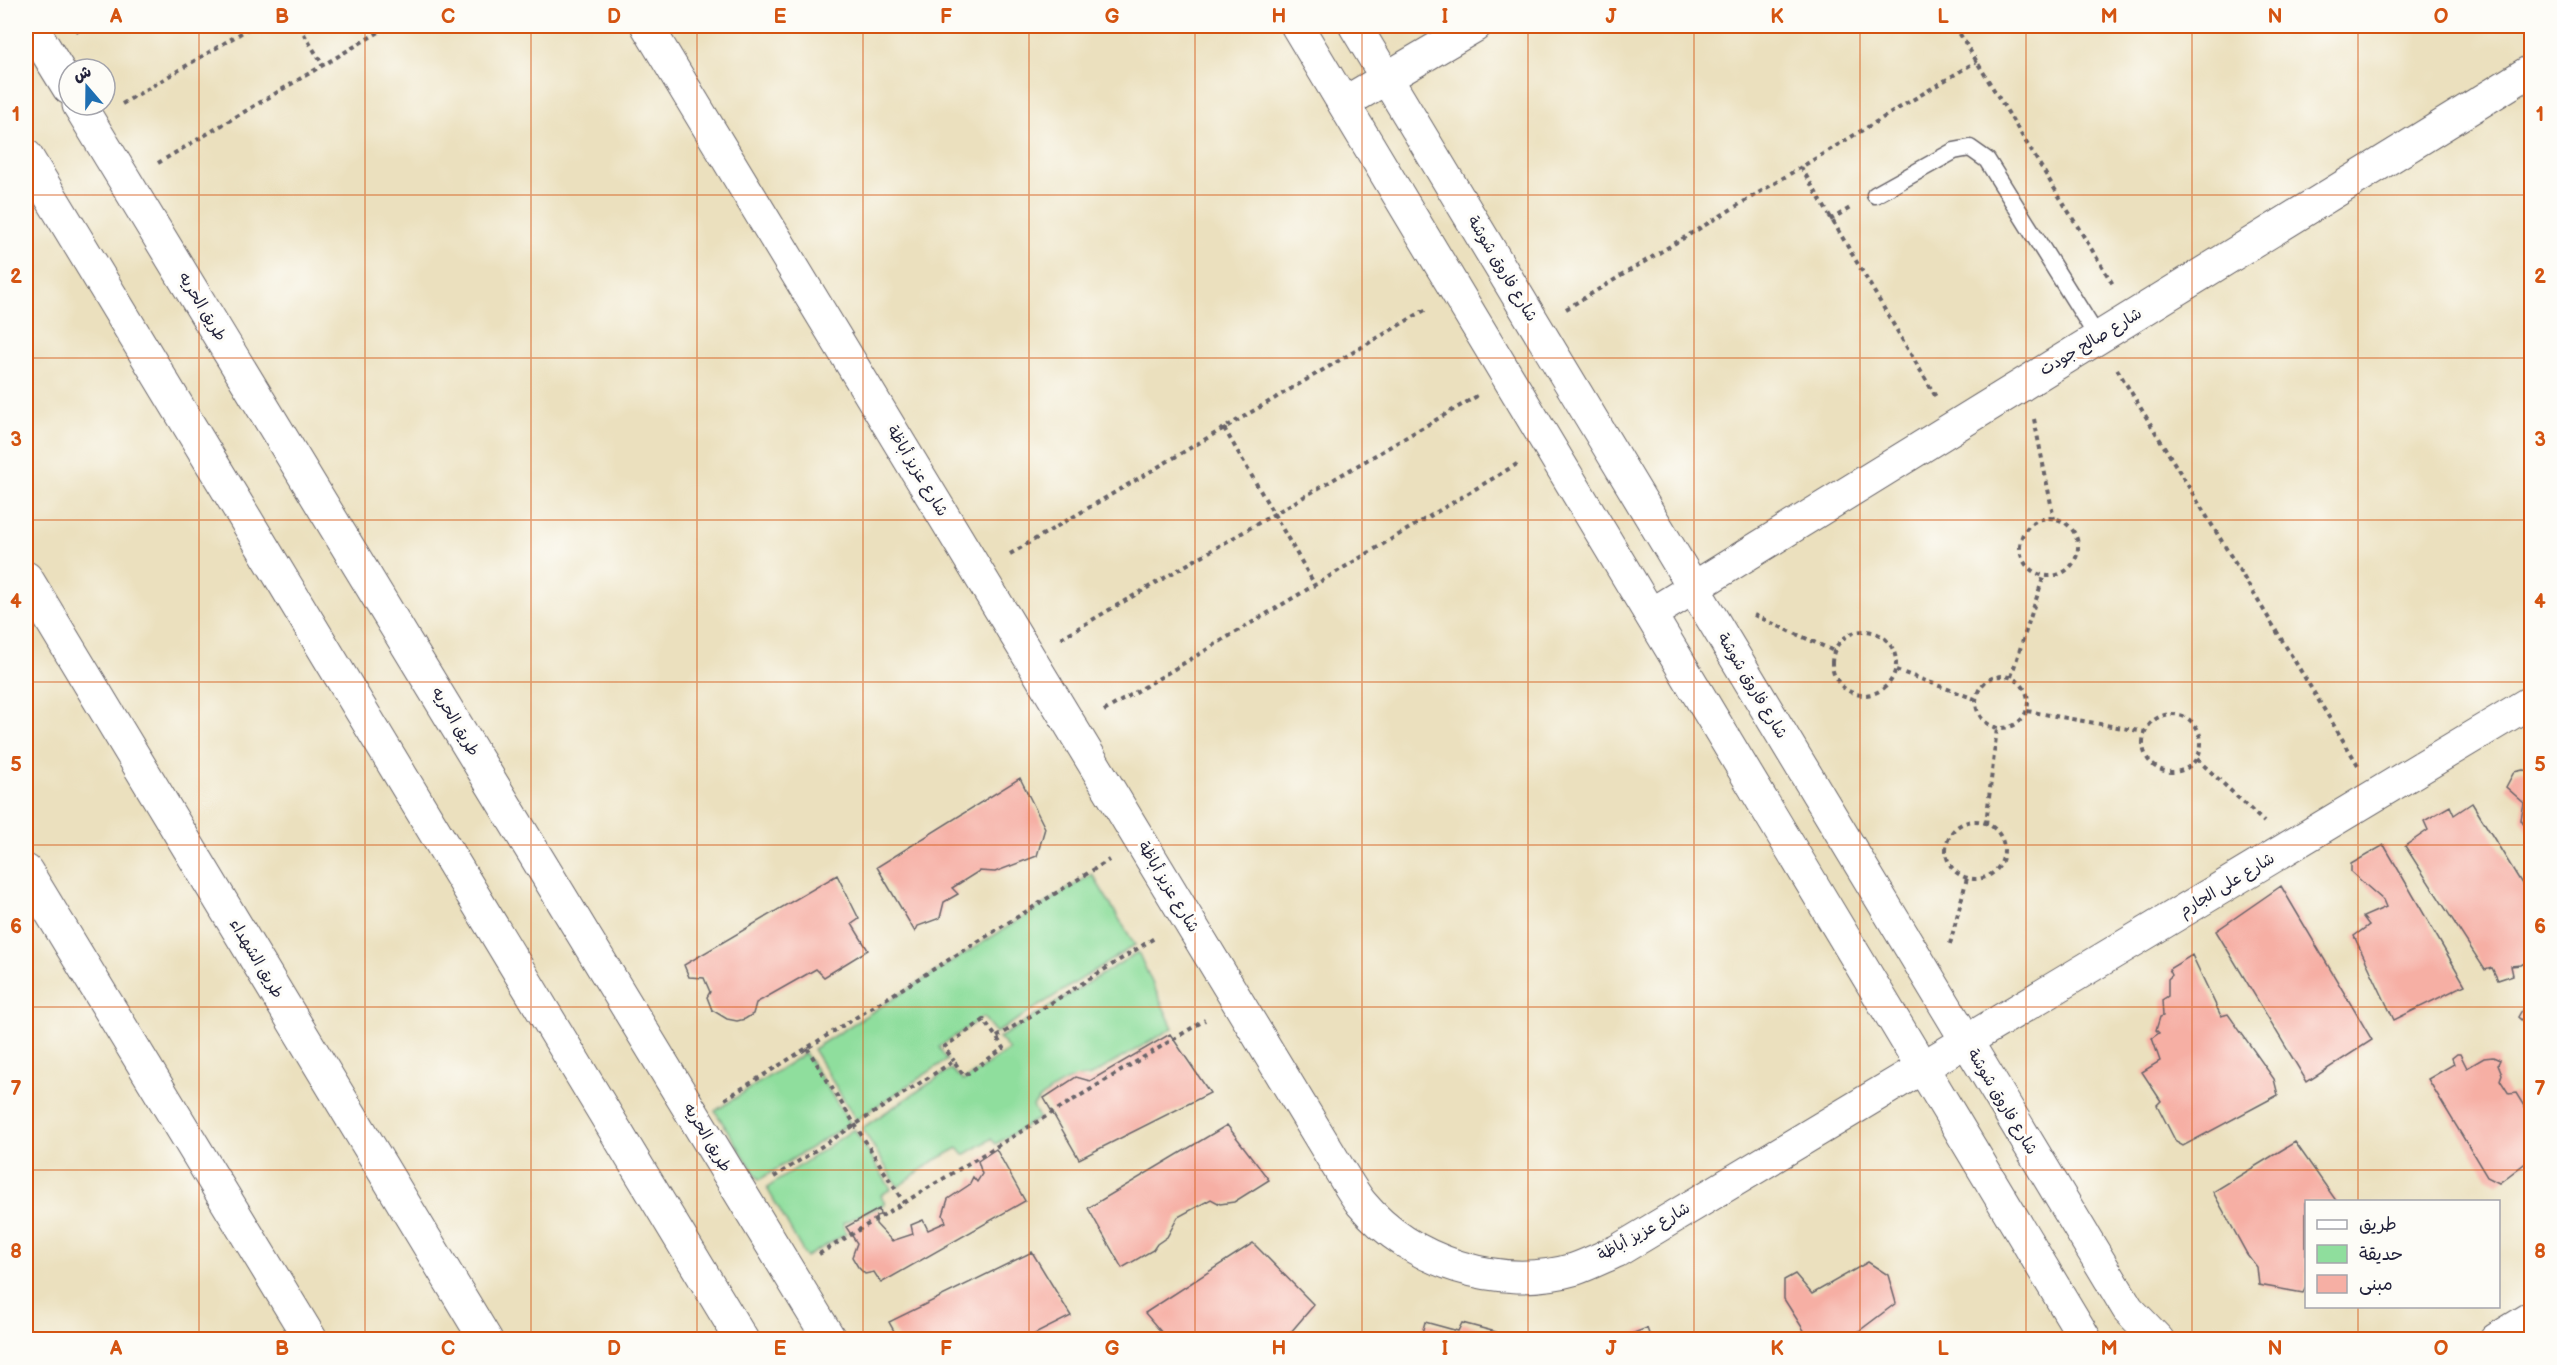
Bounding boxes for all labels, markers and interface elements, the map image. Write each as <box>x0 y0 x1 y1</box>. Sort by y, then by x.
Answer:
text: A <box>109 5 123 29</box>
text: B <box>275 5 289 29</box>
text: C <box>441 5 455 29</box>
text: D <box>607 5 621 29</box>
text: E <box>774 5 787 29</box>
text: F <box>940 5 952 29</box>
text: G <box>1105 5 1120 29</box>
text: H <box>1272 5 1286 29</box>
text: I <box>1442 5 1448 29</box>
text: J <box>1606 5 1618 29</box>
text: K <box>1770 5 1784 29</box>
text: L <box>1937 5 1949 29</box>
text: M <box>2100 5 2118 29</box>
text: N <box>2267 5 2283 29</box>
text: O <box>2434 5 2449 29</box>
north arrow <box>57 57 117 117</box>
text: ش <box>71 62 94 86</box>
text: 1 <box>12 103 20 127</box>
text: 1 <box>2536 103 2544 127</box>
street label: شارع فاروق شوشة <box>1462 213 1541 326</box>
text: 2 <box>10 265 22 289</box>
text: 2 <box>2534 265 2546 289</box>
street label: طريق الحريه <box>174 269 230 345</box>
street label: شارع صالح جودت <box>2036 304 2146 381</box>
street label: شارع عزيز أباظة <box>882 422 952 520</box>
text: 3 <box>10 428 22 452</box>
text: 3 <box>2534 428 2546 452</box>
text: 4 <box>10 590 22 614</box>
text: 4 <box>2534 590 2546 614</box>
street label: شارع فاروق شوشة <box>1712 630 1791 743</box>
street label: طريق الحريه <box>427 684 483 760</box>
text: 5 <box>10 753 22 777</box>
text: 5 <box>2534 753 2546 777</box>
street label: شارع عزيز أباظة <box>1133 838 1203 936</box>
street label: شارع على الجارم <box>2176 849 2279 923</box>
text: 6 <box>10 915 22 939</box>
text: 6 <box>2534 915 2546 939</box>
street label: طريق الشهداء <box>225 916 287 1002</box>
street label: شارع فاروق شوشة <box>1962 1046 2041 1159</box>
text: 7 <box>10 1077 22 1101</box>
text: 7 <box>2534 1077 2546 1101</box>
street label: طريق الحريه <box>679 1100 735 1176</box>
street label: شارع عزيز أباظة <box>1595 1199 1694 1266</box>
legend <box>2305 1200 2500 1308</box>
text: طريق <box>2359 1214 2397 1235</box>
text: 8 <box>10 1240 22 1264</box>
text: 8 <box>2534 1240 2546 1264</box>
text: حديقة <box>2359 1244 2403 1265</box>
text: مبنى <box>2359 1274 2393 1295</box>
text: A <box>109 1337 123 1361</box>
text: B <box>275 1337 289 1361</box>
text: C <box>441 1337 455 1361</box>
text: D <box>607 1337 621 1361</box>
text: E <box>774 1337 787 1361</box>
text: F <box>940 1337 952 1361</box>
text: G <box>1105 1337 1120 1361</box>
text: H <box>1272 1337 1286 1361</box>
text: I <box>1442 1337 1448 1361</box>
text: J <box>1606 1337 1618 1361</box>
text: K <box>1770 1337 1784 1361</box>
text: L <box>1937 1337 1949 1361</box>
text: M <box>2100 1337 2118 1361</box>
text: N <box>2267 1337 2283 1361</box>
text: O <box>2434 1337 2449 1361</box>

